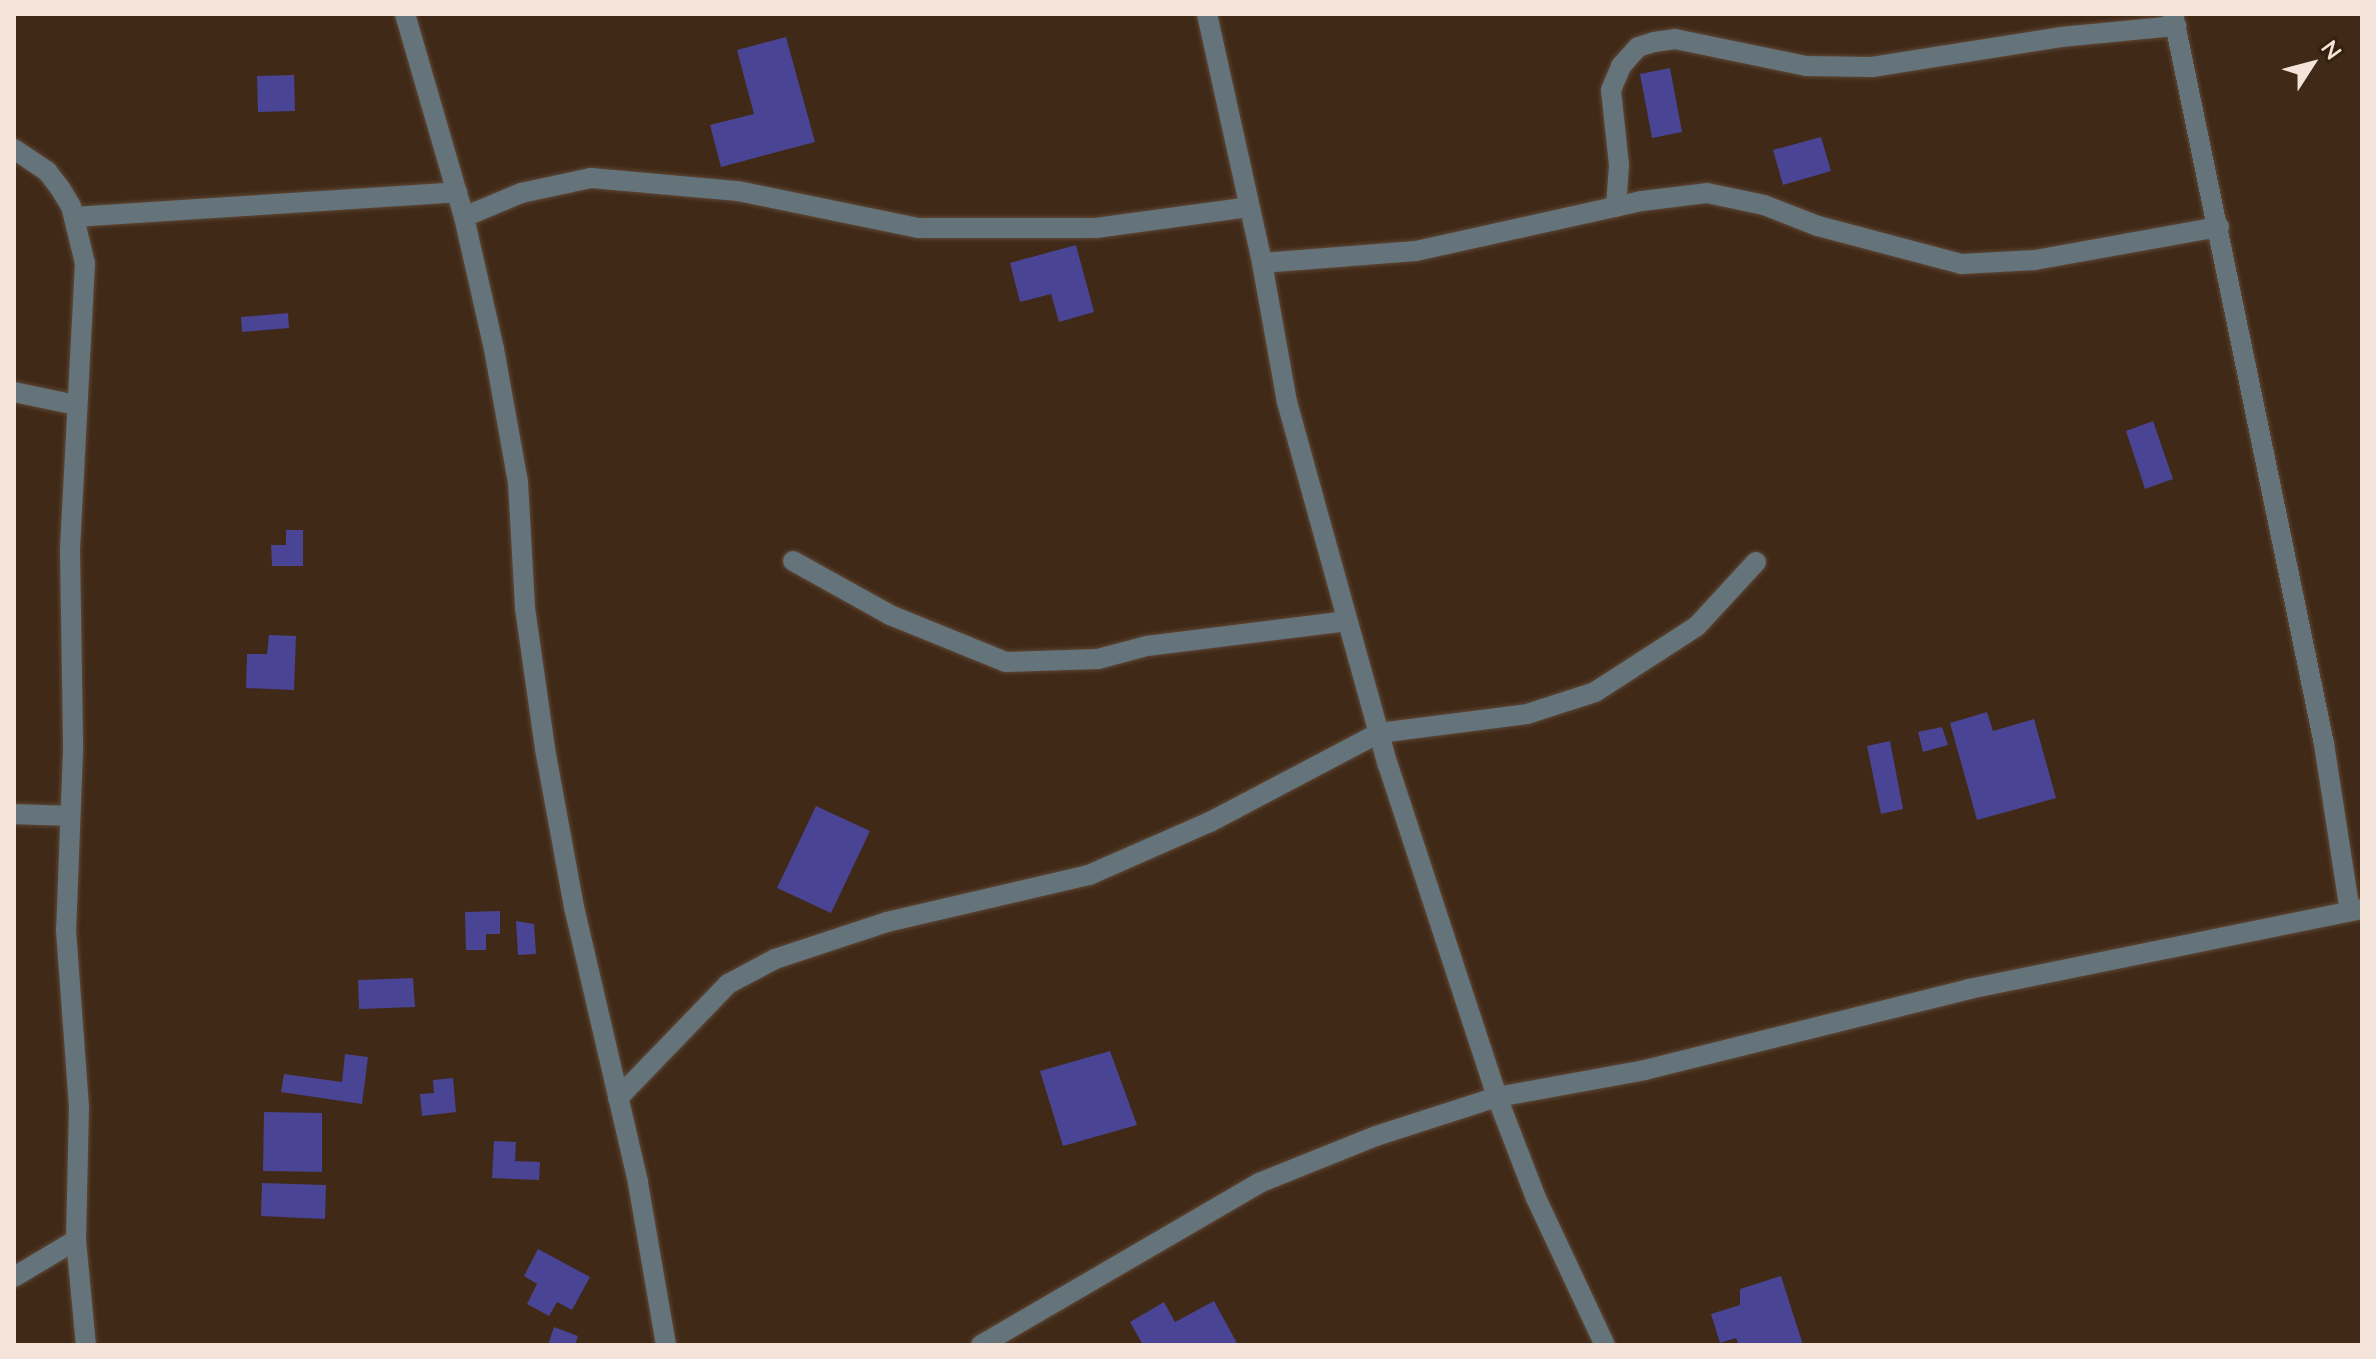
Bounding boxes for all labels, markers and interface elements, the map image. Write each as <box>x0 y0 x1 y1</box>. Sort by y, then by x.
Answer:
north arrow <box>2272 24 2352 104</box>
text: N <box>2316 35 2348 64</box>

